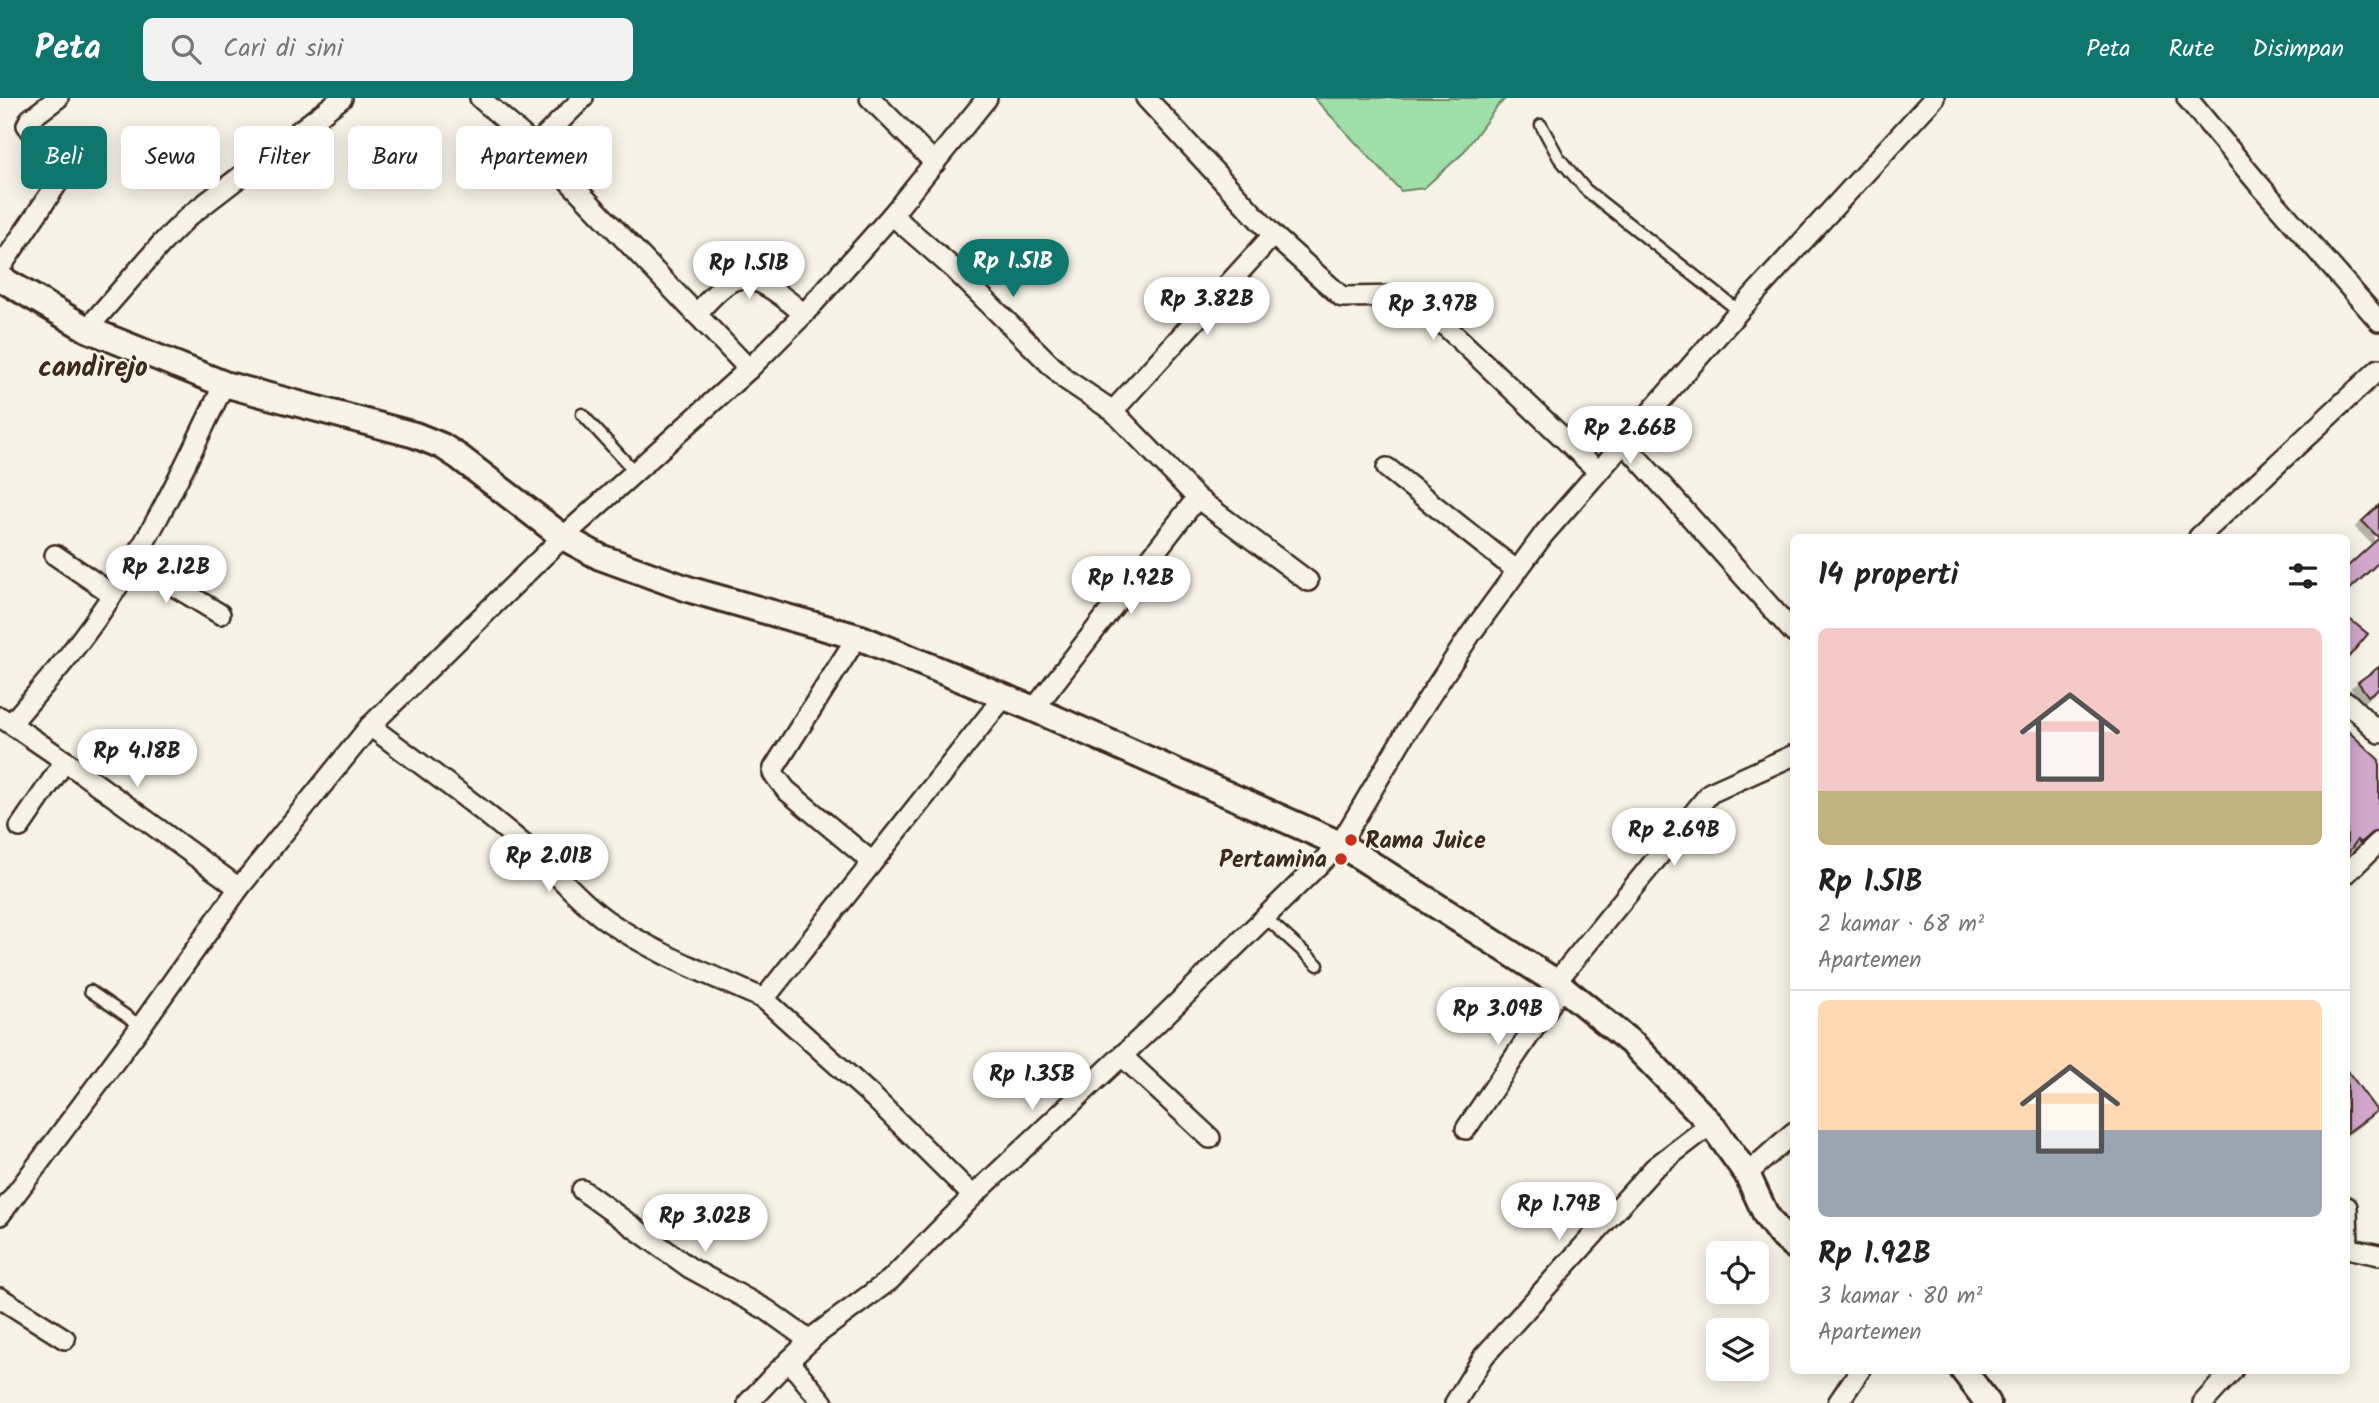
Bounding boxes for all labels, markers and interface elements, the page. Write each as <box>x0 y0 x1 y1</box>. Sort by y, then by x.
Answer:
search box <box>143 18 633 81</box>
text: Peta <box>35 23 101 76</box>
text: Cari di sini <box>223 28 343 70</box>
icon: search <box>167 30 205 68</box>
text: Peta <box>2086 30 2131 69</box>
text: Rute <box>2169 30 2214 69</box>
text: Disimpan <box>2252 30 2344 69</box>
chip: Beli <box>21 126 107 189</box>
chip: Sewa <box>121 126 220 189</box>
chip: Filter <box>234 126 334 189</box>
chip: Baru <box>348 126 442 189</box>
chip: Apartemen <box>456 126 612 189</box>
pin: Rp 1.51B <box>941 240 1085 299</box>
pin: Rp 1.51B <box>677 242 821 301</box>
text: Rp 1.51B <box>973 244 1053 280</box>
text: Rp 1.51B <box>709 246 789 282</box>
pin: Rp 3.82B <box>1135 278 1279 337</box>
text: Rp 3.82B <box>1160 282 1254 318</box>
pin: Rp 3.97B <box>1361 282 1505 342</box>
text: Rp 3.97B <box>1388 287 1478 323</box>
district label: candirejo <box>38 346 148 391</box>
pin: Rp 2.66B <box>1558 406 1702 466</box>
text: Rp 2.66B <box>1583 411 1677 447</box>
pin: Rp 2.12B <box>94 546 238 605</box>
text: Rp 2.12B <box>122 550 210 586</box>
text: 14 properti <box>1818 552 1959 600</box>
pin: Rp 1.92B <box>1059 556 1203 616</box>
icon: filters <box>2284 557 2322 595</box>
text: Rp 1.92B <box>1088 561 1174 597</box>
icon: home <box>2007 674 2133 800</box>
pin: Rp 4.18B <box>65 730 209 789</box>
text: Rp 4.18B <box>93 734 181 770</box>
pin: Rp 2.69B <box>1602 808 1746 868</box>
text: Rp 2.69B <box>1628 813 1720 849</box>
place label: Rama Juice <box>1365 822 1486 861</box>
marker: Rama Juice <box>1343 832 1359 848</box>
pin: Rp 2.01B <box>477 834 621 894</box>
text: Rp 2.01B <box>505 839 593 875</box>
place label: Pertamina <box>1219 841 1327 880</box>
marker: Pertamina <box>1333 851 1349 867</box>
text: Rp 1.51B <box>1818 859 1923 907</box>
text: 2 kamar · 68 m² <box>1818 907 1984 943</box>
text: Apartemen <box>1818 943 1922 979</box>
pin: Rp 3.09B <box>1426 988 1570 1047</box>
text: Rp 3.09B <box>1453 992 1543 1028</box>
icon: home <box>2007 1046 2133 1172</box>
pin: Rp 1.35B <box>960 1052 1104 1112</box>
text: Rp 1.35B <box>989 1057 1075 1093</box>
pin: Rp 1.79B <box>1487 1182 1631 1242</box>
text: Rp 1.79B <box>1517 1187 1601 1223</box>
pin: Rp 3.02B <box>633 1194 777 1254</box>
text: Rp 3.02B <box>659 1199 751 1235</box>
text: Rp 1.92B <box>1818 1231 1931 1279</box>
map controls <box>1706 1241 1769 1381</box>
button: locate <box>1706 1241 1769 1304</box>
text: 3 kamar · 80 m² <box>1818 1279 1983 1315</box>
text: Apartemen <box>1818 1315 1922 1351</box>
button: layers <box>1706 1318 1769 1381</box>

